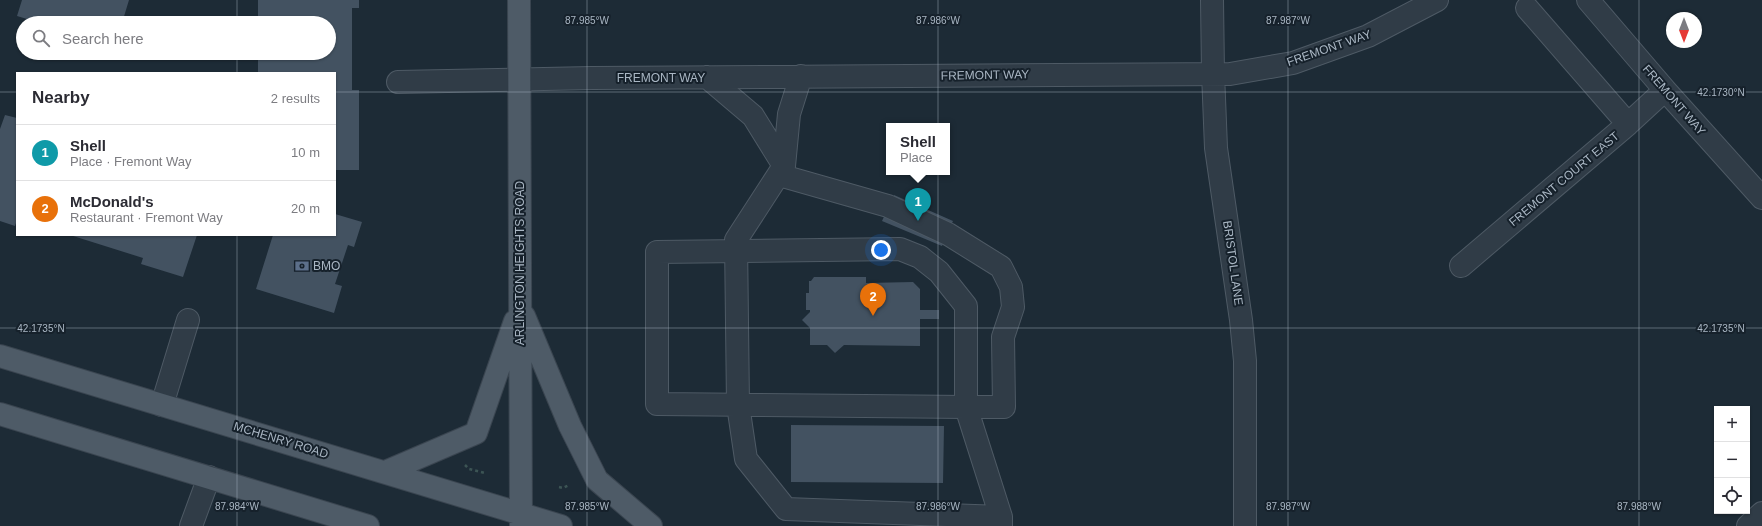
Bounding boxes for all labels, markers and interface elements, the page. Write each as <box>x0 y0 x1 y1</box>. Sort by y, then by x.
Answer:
north arrow <box>1666 12 1702 48</box>
text: 87.985°W <box>565 15 610 26</box>
text: 87.986°W <box>916 15 961 26</box>
text: 87.987°W <box>1266 15 1311 26</box>
search box <box>16 16 336 60</box>
icon: search <box>30 27 52 49</box>
street label: FREMONT WAY <box>1285 27 1373 69</box>
text: Search here <box>62 30 144 47</box>
street label: FREMONT WAY <box>1640 62 1708 138</box>
street label: FREMONT WAY <box>941 67 1029 83</box>
street label: FREMONT WAY <box>617 71 705 85</box>
text: 42.1730°N <box>1697 87 1745 98</box>
text: Nearby <box>32 88 90 107</box>
text: 2 results <box>271 91 320 106</box>
popup <box>886 123 950 175</box>
street label: FREMONT COURT EAST <box>1506 128 1622 229</box>
text: Shell <box>900 133 936 150</box>
text: Shell <box>70 137 106 154</box>
text: 1 <box>41 145 49 160</box>
text: 10 m <box>291 145 320 160</box>
text: Place <box>900 150 933 165</box>
text: Place · Fremont Way <box>70 154 192 169</box>
street label: ARLINGTON HEIGHTS ROAD <box>513 180 527 345</box>
pin: 1 <box>905 188 931 221</box>
text: McDonald's <box>70 193 154 210</box>
text: 2 <box>41 201 49 216</box>
text: 20 m <box>291 201 320 216</box>
text: Restaurant · Fremont Way <box>70 210 223 225</box>
street label: BRISTOL LANE <box>1220 220 1246 306</box>
your location <box>871 240 891 260</box>
bank icon: BMO <box>294 258 310 274</box>
place label: BMO <box>313 259 340 273</box>
pin: 2 <box>860 283 886 316</box>
text: 42.1735°N <box>17 323 65 334</box>
text: 42.1735°N <box>1697 323 1745 334</box>
map controls <box>1714 406 1750 514</box>
button: + <box>1714 406 1750 442</box>
street label: MCHENRY ROAD <box>232 419 330 461</box>
button: − <box>1714 442 1750 478</box>
button: locate <box>1714 478 1750 514</box>
text: 87.984°W <box>215 501 260 512</box>
text: 87.985°W <box>565 501 610 512</box>
text: 87.986°W <box>916 501 961 512</box>
text: 87.987°W <box>1266 501 1311 512</box>
text: 87.988°W <box>1617 501 1662 512</box>

